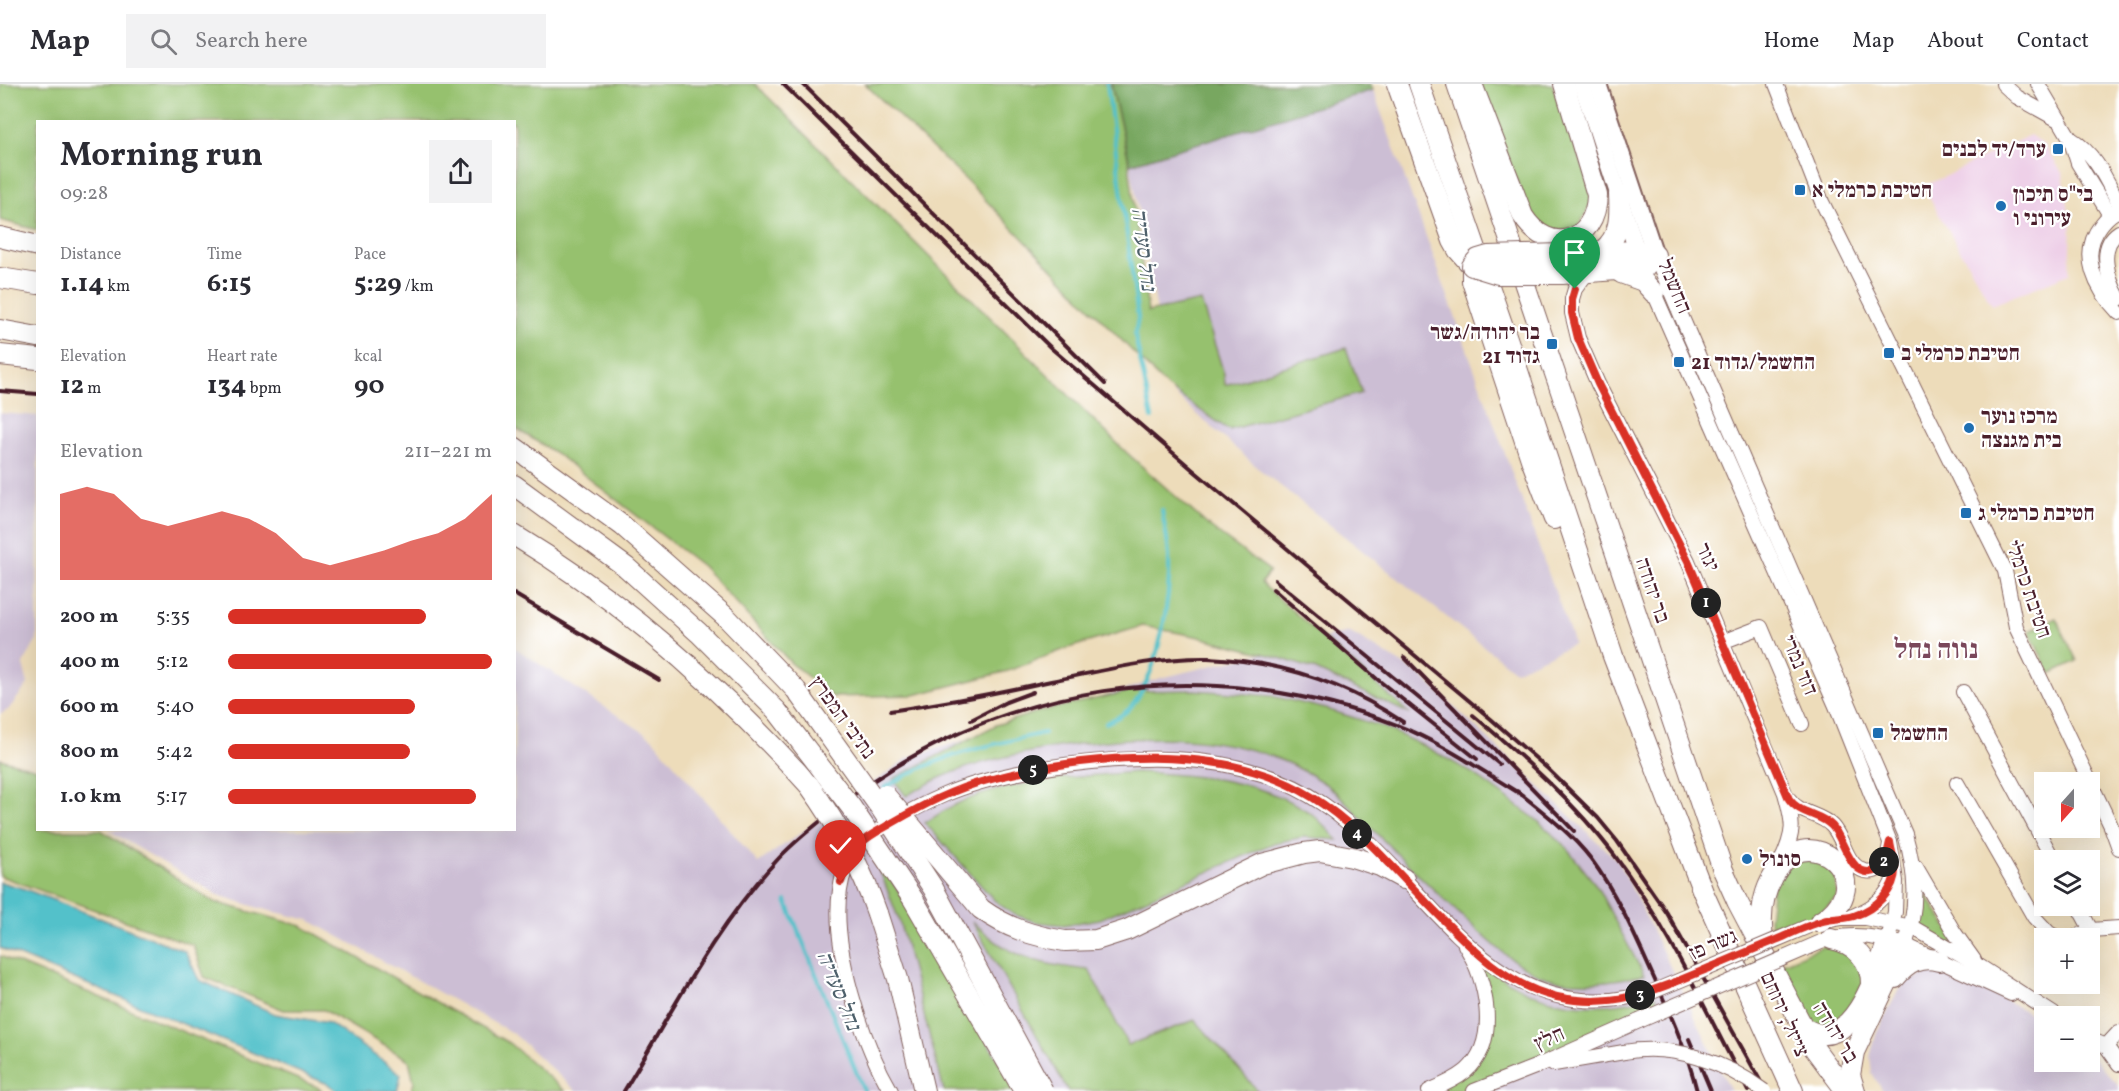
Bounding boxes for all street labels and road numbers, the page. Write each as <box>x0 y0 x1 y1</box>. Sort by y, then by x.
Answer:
street label: החשמל <box>1649 255 1698 318</box>
street label: חטיבת כרמלי <box>1997 537 2058 642</box>
street label: יגור <box>1687 539 1726 577</box>
street label: בר יהודה <box>1627 554 1676 627</box>
street label: דוד נמרי <box>1773 631 1824 700</box>
street label: נתיבי המפרץ <box>802 670 882 765</box>
street label: גשר פז <box>1685 922 1742 969</box>
street label: צייזל, ירוחם <box>1752 967 1815 1062</box>
street label: בר יהודה <box>1805 996 1865 1069</box>
street label: חלץ <box>1530 1020 1570 1059</box>

